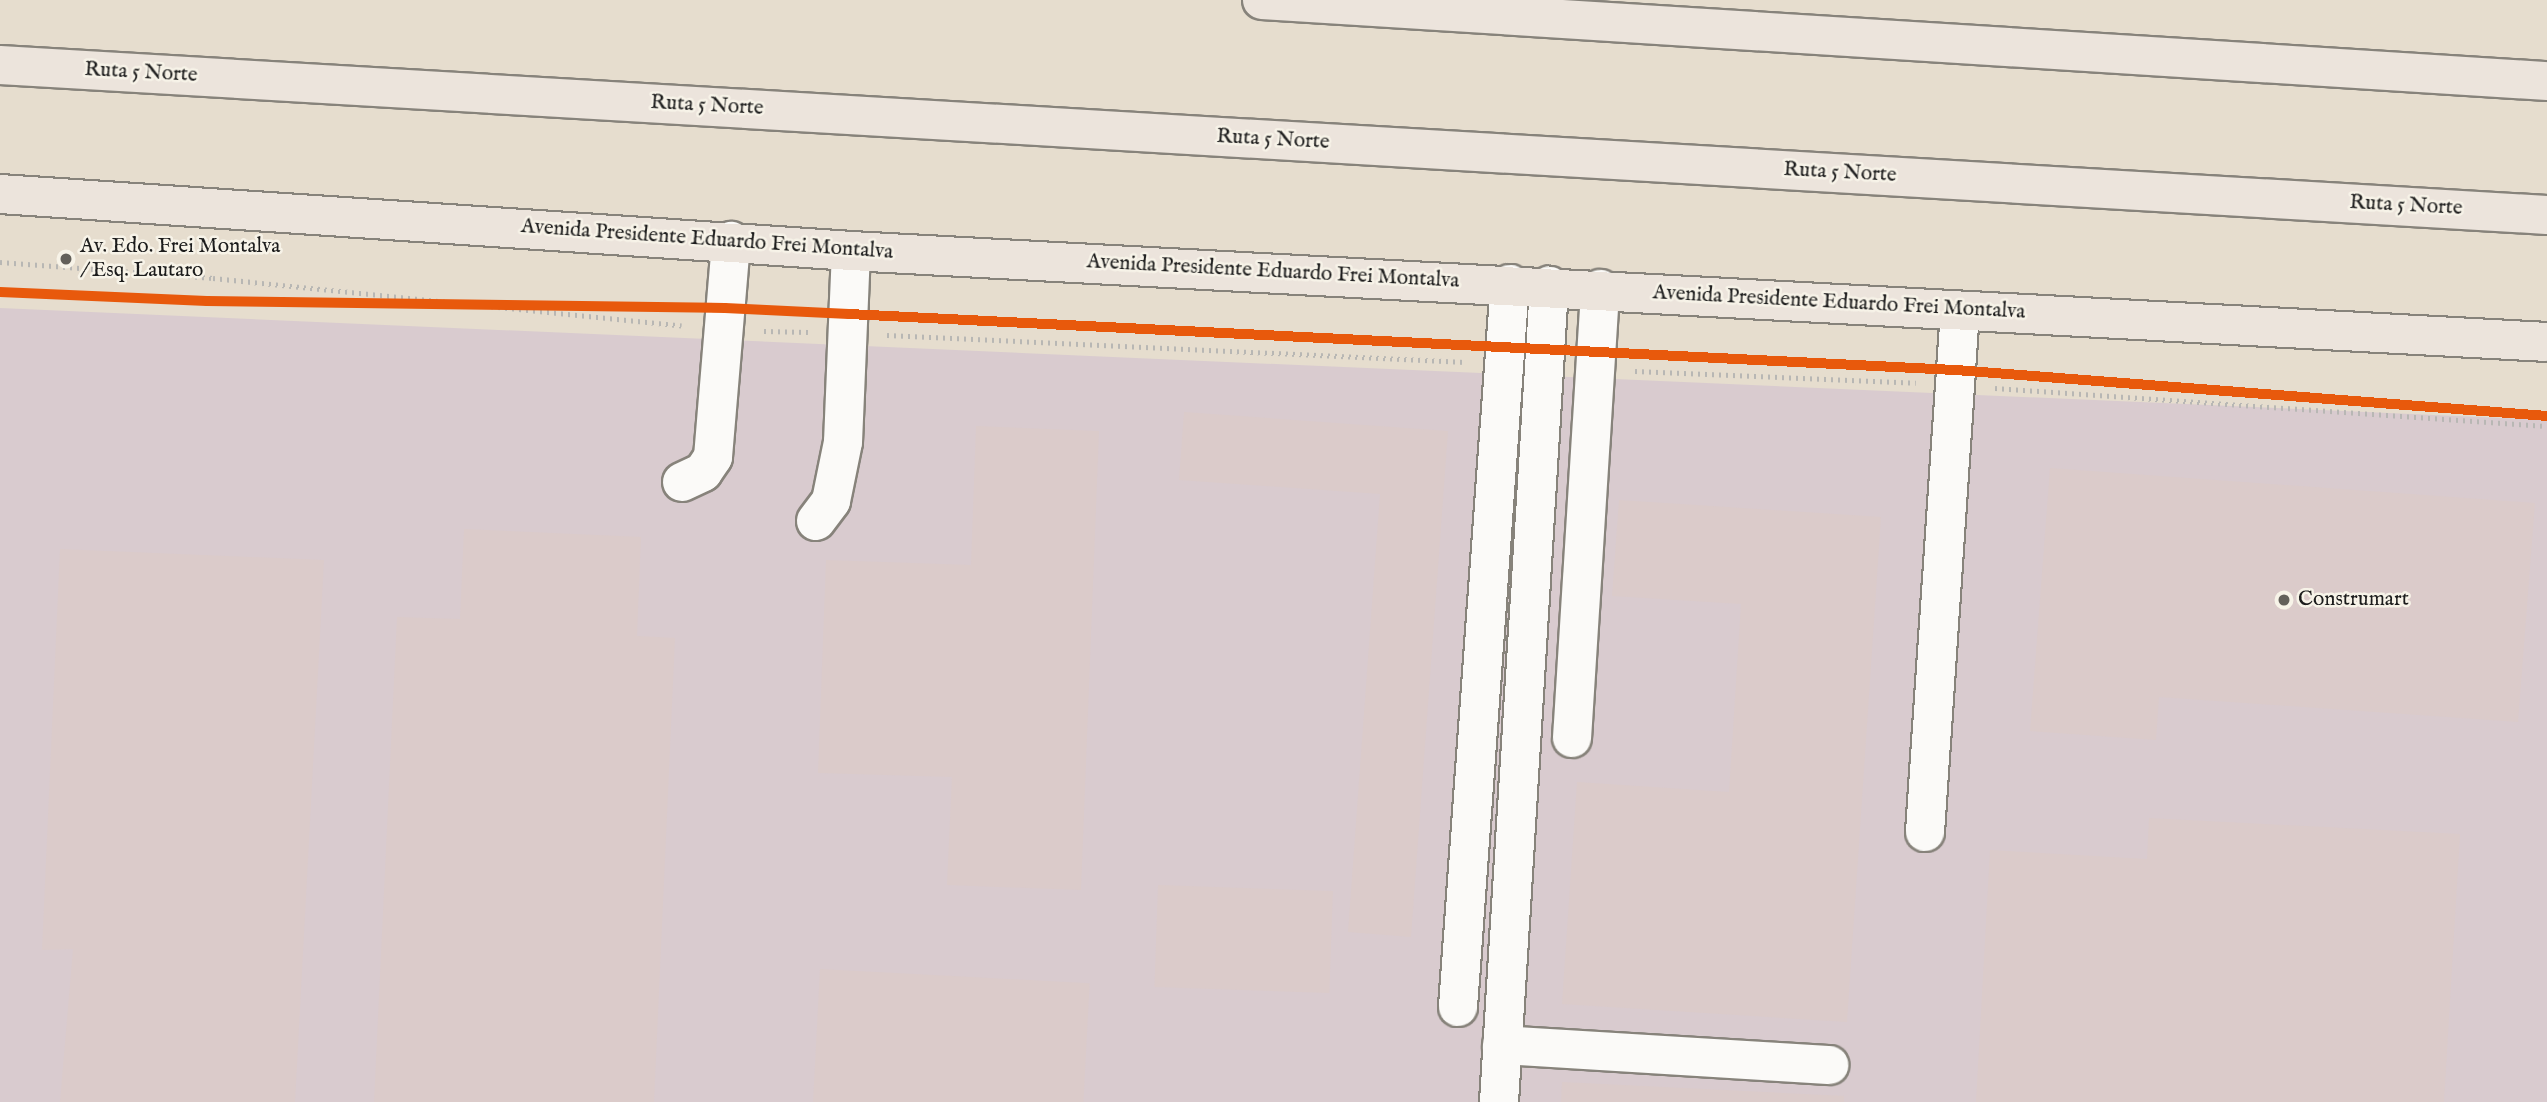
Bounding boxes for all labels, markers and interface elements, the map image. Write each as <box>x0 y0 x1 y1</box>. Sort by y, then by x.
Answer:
street label: Ruta 5 Norte <box>84 57 198 89</box>
street label: Ruta 5 Norte <box>650 90 764 122</box>
street label: Ruta 5 Norte <box>1216 124 1330 156</box>
street label: Ruta 5 Norte <box>1783 157 1897 189</box>
street label: Ruta 5 Norte <box>2349 190 2463 222</box>
street label: Avenida Presidente Eduardo Frei Montalva <box>520 214 894 266</box>
place label: Av. Edo. Frei Montalva / Esq. Lautaro <box>80 234 280 284</box>
street label: Avenida Presidente Eduardo Frei Montalva <box>1086 250 1460 294</box>
marker: Av. Edo. Frei Montalva / Esq. Lautaro <box>58 251 74 267</box>
street label: Avenida Presidente Eduardo Frei Montalva <box>1652 281 2026 325</box>
place label: Construmart <box>2298 587 2409 613</box>
marker: Construmart <box>2276 592 2292 608</box>

